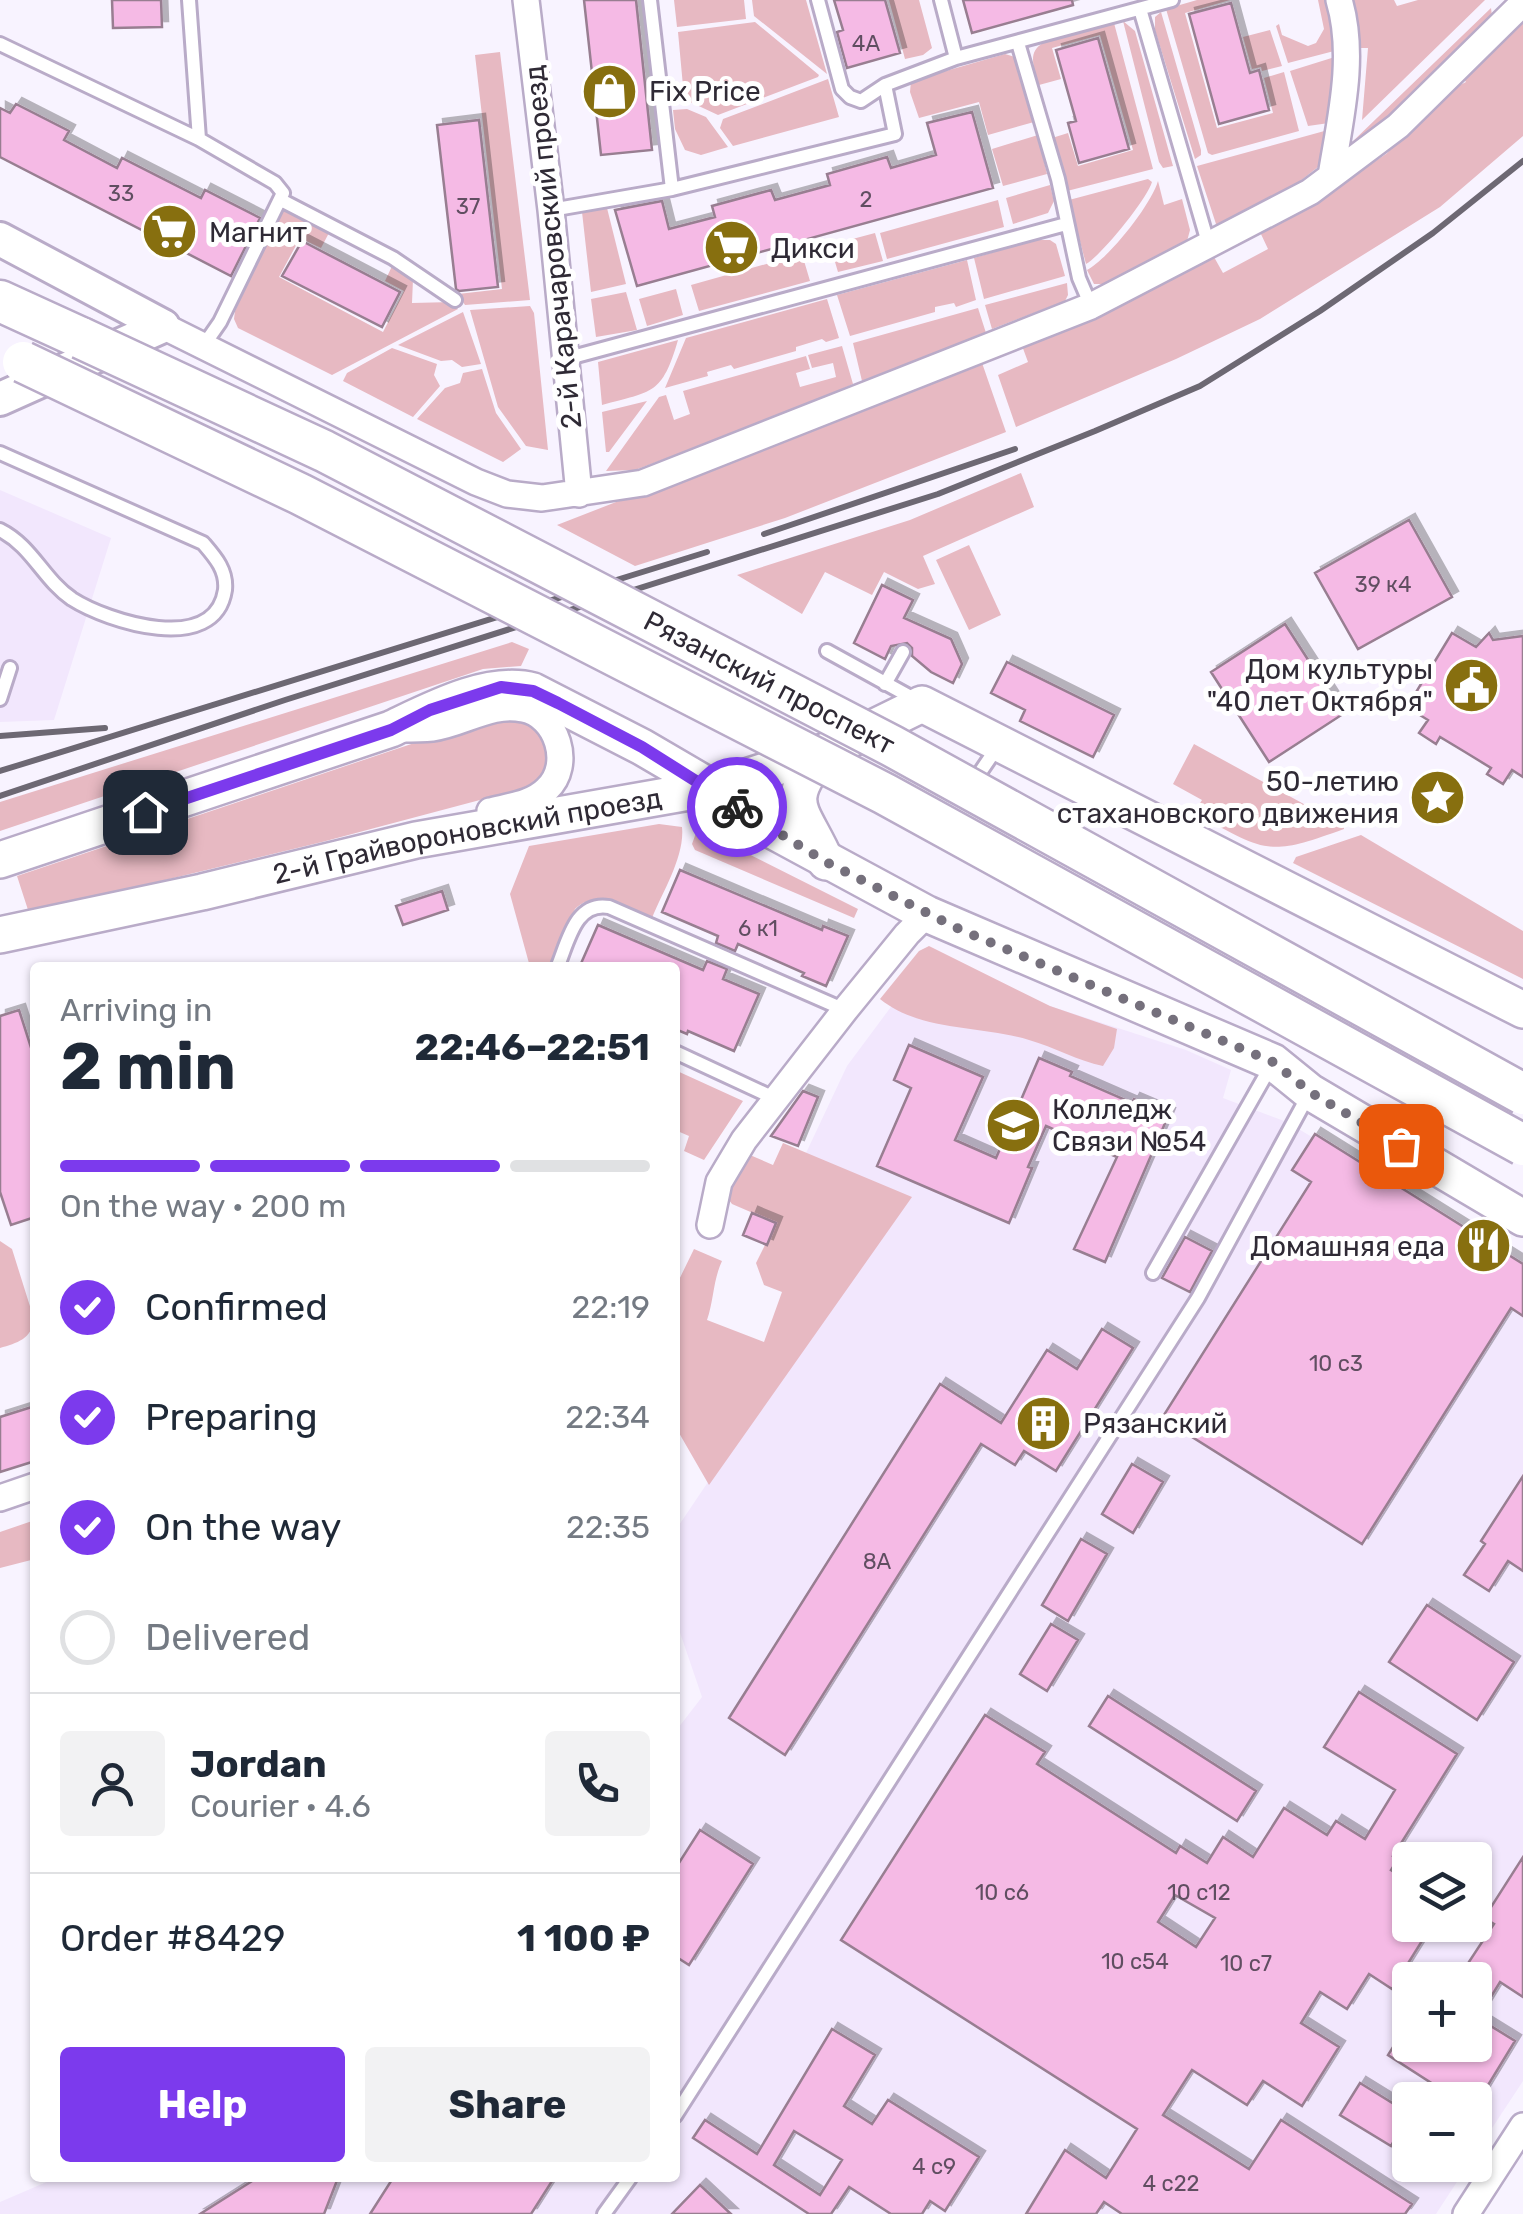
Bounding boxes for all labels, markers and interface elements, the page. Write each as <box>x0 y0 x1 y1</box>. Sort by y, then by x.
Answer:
house number: 4А <box>852 30 880 57</box>
shop icon: Fix Price <box>580 61 640 121</box>
street label: 2-й Карачаровский проезд <box>517 63 589 431</box>
place label: Fix Price <box>649 75 761 108</box>
house number: 33 <box>108 180 134 207</box>
house number: 2 <box>860 186 872 213</box>
house number: 37 <box>456 193 480 220</box>
supermarket icon: Магнит <box>140 202 200 262</box>
place label: Магнит <box>209 216 307 249</box>
supermarket icon: Дикси <box>702 218 762 278</box>
place label: Дикси <box>771 232 855 265</box>
house number: 39 к4 <box>1354 571 1412 598</box>
street label: Рязанский проспект <box>639 604 900 761</box>
place label: Дом культуры "40 лет Октября" <box>1207 653 1433 718</box>
public building icon: Дом культуры "40 лет Октября" <box>1442 655 1502 715</box>
courier <box>687 757 787 857</box>
place label: 50-летию стахановского движения <box>1057 765 1399 830</box>
place icon: 50-летию стахановского движения <box>1408 767 1468 827</box>
pin <box>103 770 188 855</box>
icon: bike <box>710 780 765 835</box>
street label: 2-й Грайвороновский проезд <box>270 781 664 891</box>
icon: home <box>118 785 173 840</box>
house number: 6 к1 <box>738 915 778 942</box>
text: Arriving in <box>60 991 212 1029</box>
text: 22:46–22:51 <box>415 1024 650 1070</box>
text: 2 min <box>60 1028 236 1105</box>
place label: Колледж Связи №54 <box>1052 1093 1206 1158</box>
school or university icon: Колледж Связи №54 <box>983 1095 1043 1155</box>
pin <box>1359 1104 1444 1189</box>
icon: bag <box>1374 1119 1429 1174</box>
text: On the way · 200 m <box>60 1187 347 1225</box>
restaurant icon: Домашняя еда <box>1454 1216 1514 1276</box>
place label: Домашняя еда <box>1250 1230 1445 1263</box>
icon: check <box>60 1280 115 1335</box>
text: Confirmed <box>145 1284 328 1330</box>
text: 22:19 <box>572 1288 650 1326</box>
house number: 10 с3 <box>1309 1350 1363 1377</box>
icon: check <box>60 1390 115 1445</box>
building icon: Рязанский <box>1014 1393 1074 1453</box>
text: Preparing <box>145 1394 318 1440</box>
text: 22:34 <box>565 1398 650 1436</box>
place label: Рязанский <box>1083 1407 1228 1440</box>
icon: check <box>60 1500 115 1555</box>
text: On the way <box>145 1504 341 1550</box>
text: 22:35 <box>566 1508 650 1546</box>
house number: 8А <box>863 1548 892 1575</box>
text: Delivered <box>145 1614 310 1660</box>
button: person <box>60 1731 165 1836</box>
button: phone <box>545 1731 650 1836</box>
text: Jordan <box>190 1741 327 1787</box>
text: Courier · 4.6 <box>190 1787 371 1825</box>
map controls <box>1392 1842 1492 2182</box>
button: layers <box>1392 1842 1492 1942</box>
house number: 10 с6 <box>975 1879 1029 1906</box>
house number: 10 с12 <box>1167 1879 1231 1906</box>
text: Order #8429 <box>60 1915 286 1961</box>
text: 1 100 ₽ <box>517 1915 650 1961</box>
house number: 10 с54 <box>1101 1948 1169 1975</box>
house number: 10 с7 <box>1220 1950 1272 1977</box>
button: + <box>1392 1962 1492 2062</box>
button: Help <box>60 2047 345 2162</box>
button: Share <box>365 2047 650 2162</box>
button: − <box>1392 2082 1492 2182</box>
house number: 4 с9 <box>912 2153 956 2180</box>
house number: 4 с22 <box>1142 2170 1200 2197</box>

